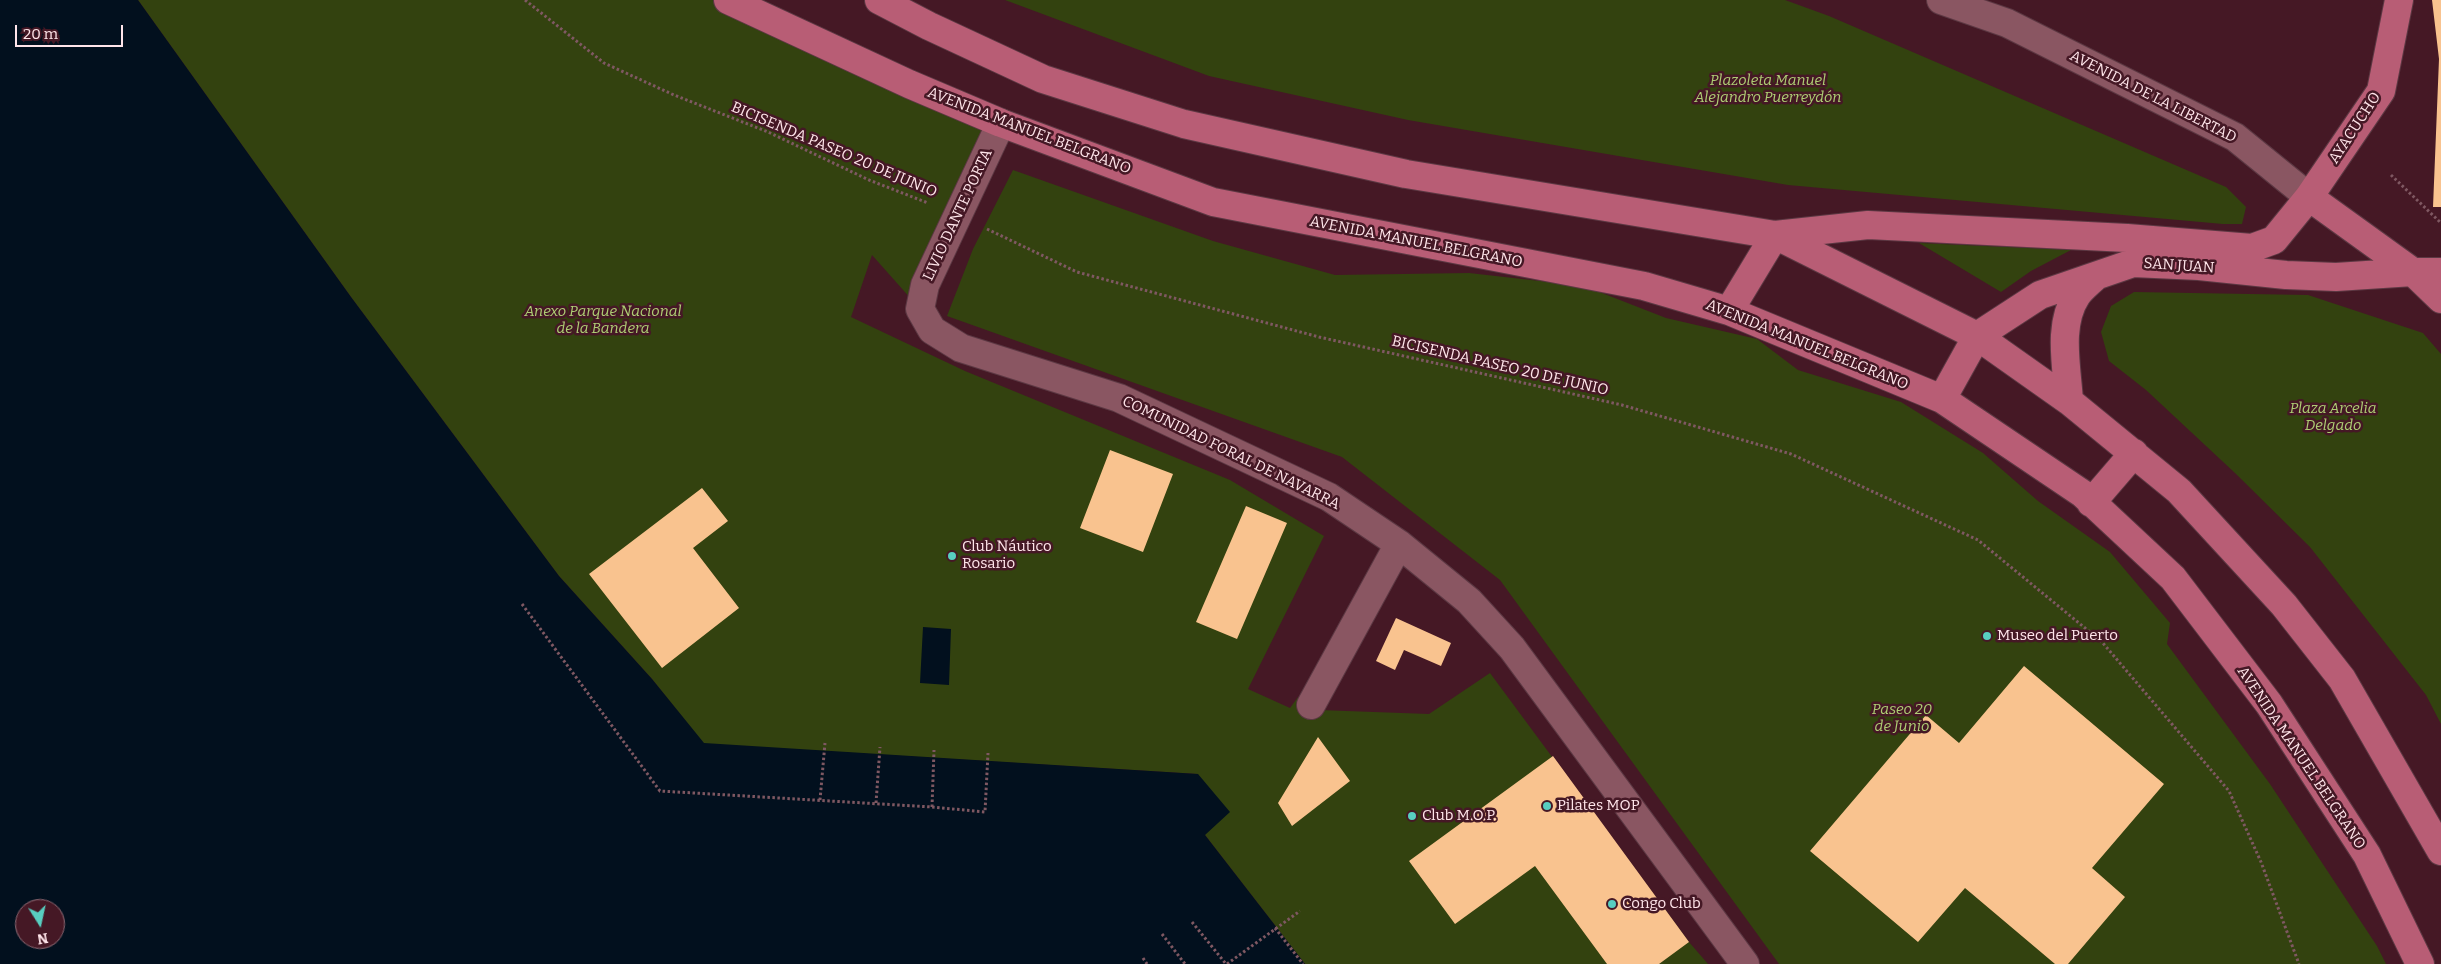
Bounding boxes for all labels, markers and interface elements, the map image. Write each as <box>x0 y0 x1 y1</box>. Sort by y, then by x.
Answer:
scale bar <box>18 15 125 47</box>
text: 20 m <box>23 25 58 43</box>
street label: AVENIDA DE LA LIBERTAD <box>2067 47 2239 147</box>
park label: Plazoleta Manuel Alejandro Puerreydón <box>1695 72 1841 107</box>
street label: AVENIDA MANUEL BELGRANO <box>925 84 1133 178</box>
street label: AYACUCHO <box>2325 89 2385 167</box>
street label: BICISENDA PASEO 20 DE JUNIO <box>728 98 940 202</box>
street label: LIVIO DANTE PORTA <box>920 146 996 284</box>
street label: AVENIDA MANUEL BELGRANO <box>1308 212 1524 272</box>
street label: SAN JUAN <box>2143 255 2215 277</box>
street label: AVENIDA MANUEL BELGRANO <box>1703 296 1911 394</box>
park label: Anexo Parque Nacional de la Bandera <box>524 303 682 338</box>
street label: BICISENDA PASEO 20 DE JUNIO <box>1390 332 1610 400</box>
street label: COMUNIDAD FORAL DE NAVARRA <box>1119 392 1343 514</box>
park label: Plaza Arcelia Delgado <box>2289 400 2377 435</box>
place label: Club Náutico Rosario <box>962 538 1052 573</box>
marker: Club Náutico Rosario <box>946 550 958 562</box>
place label: Museo del Puerto <box>1997 627 2118 645</box>
marker: Museo del Puerto <box>1981 630 1993 642</box>
street label: AVENIDA MANUEL BELGRANO <box>2233 663 2369 853</box>
park label: Paseo 20 de Junio <box>1872 701 1932 736</box>
place label: Pilates MOP <box>1557 797 1640 815</box>
marker: Pilates MOP <box>1541 800 1553 812</box>
place label: Club M.O.P. <box>1422 807 1496 825</box>
marker: Club M.O.P. <box>1406 810 1418 822</box>
place label: Congo Club <box>1622 895 1701 913</box>
marker: Congo Club <box>1606 898 1618 910</box>
north arrow <box>15 899 65 949</box>
text: N <box>36 929 49 948</box>

